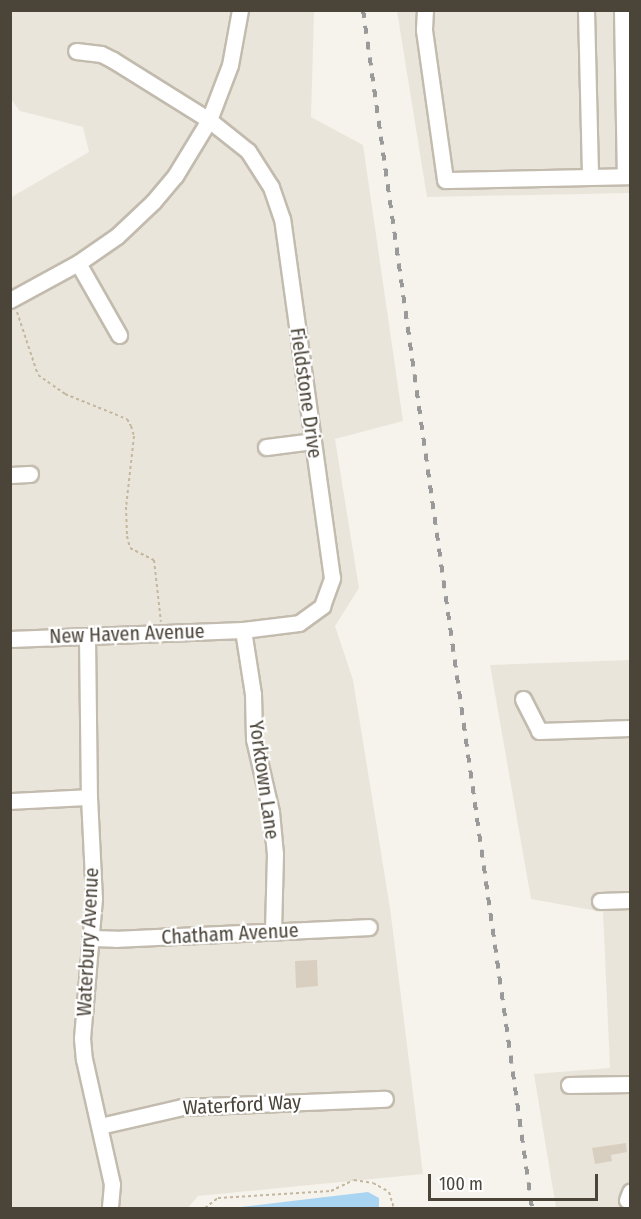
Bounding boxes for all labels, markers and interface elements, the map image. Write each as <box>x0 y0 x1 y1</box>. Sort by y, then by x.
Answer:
street label: Fieldstone Drive <box>285 326 327 460</box>
street label: New Haven Avenue <box>49 619 205 649</box>
street label: Yorktown Lane <box>244 719 284 841</box>
street label: Waterbury Avenue <box>72 867 104 1017</box>
street label: Chatham Avenue <box>161 918 299 950</box>
street label: Waterford Way <box>182 1090 302 1120</box>
scale bar <box>431 1162 600 1200</box>
text: 100 m <box>439 1173 483 1195</box>

